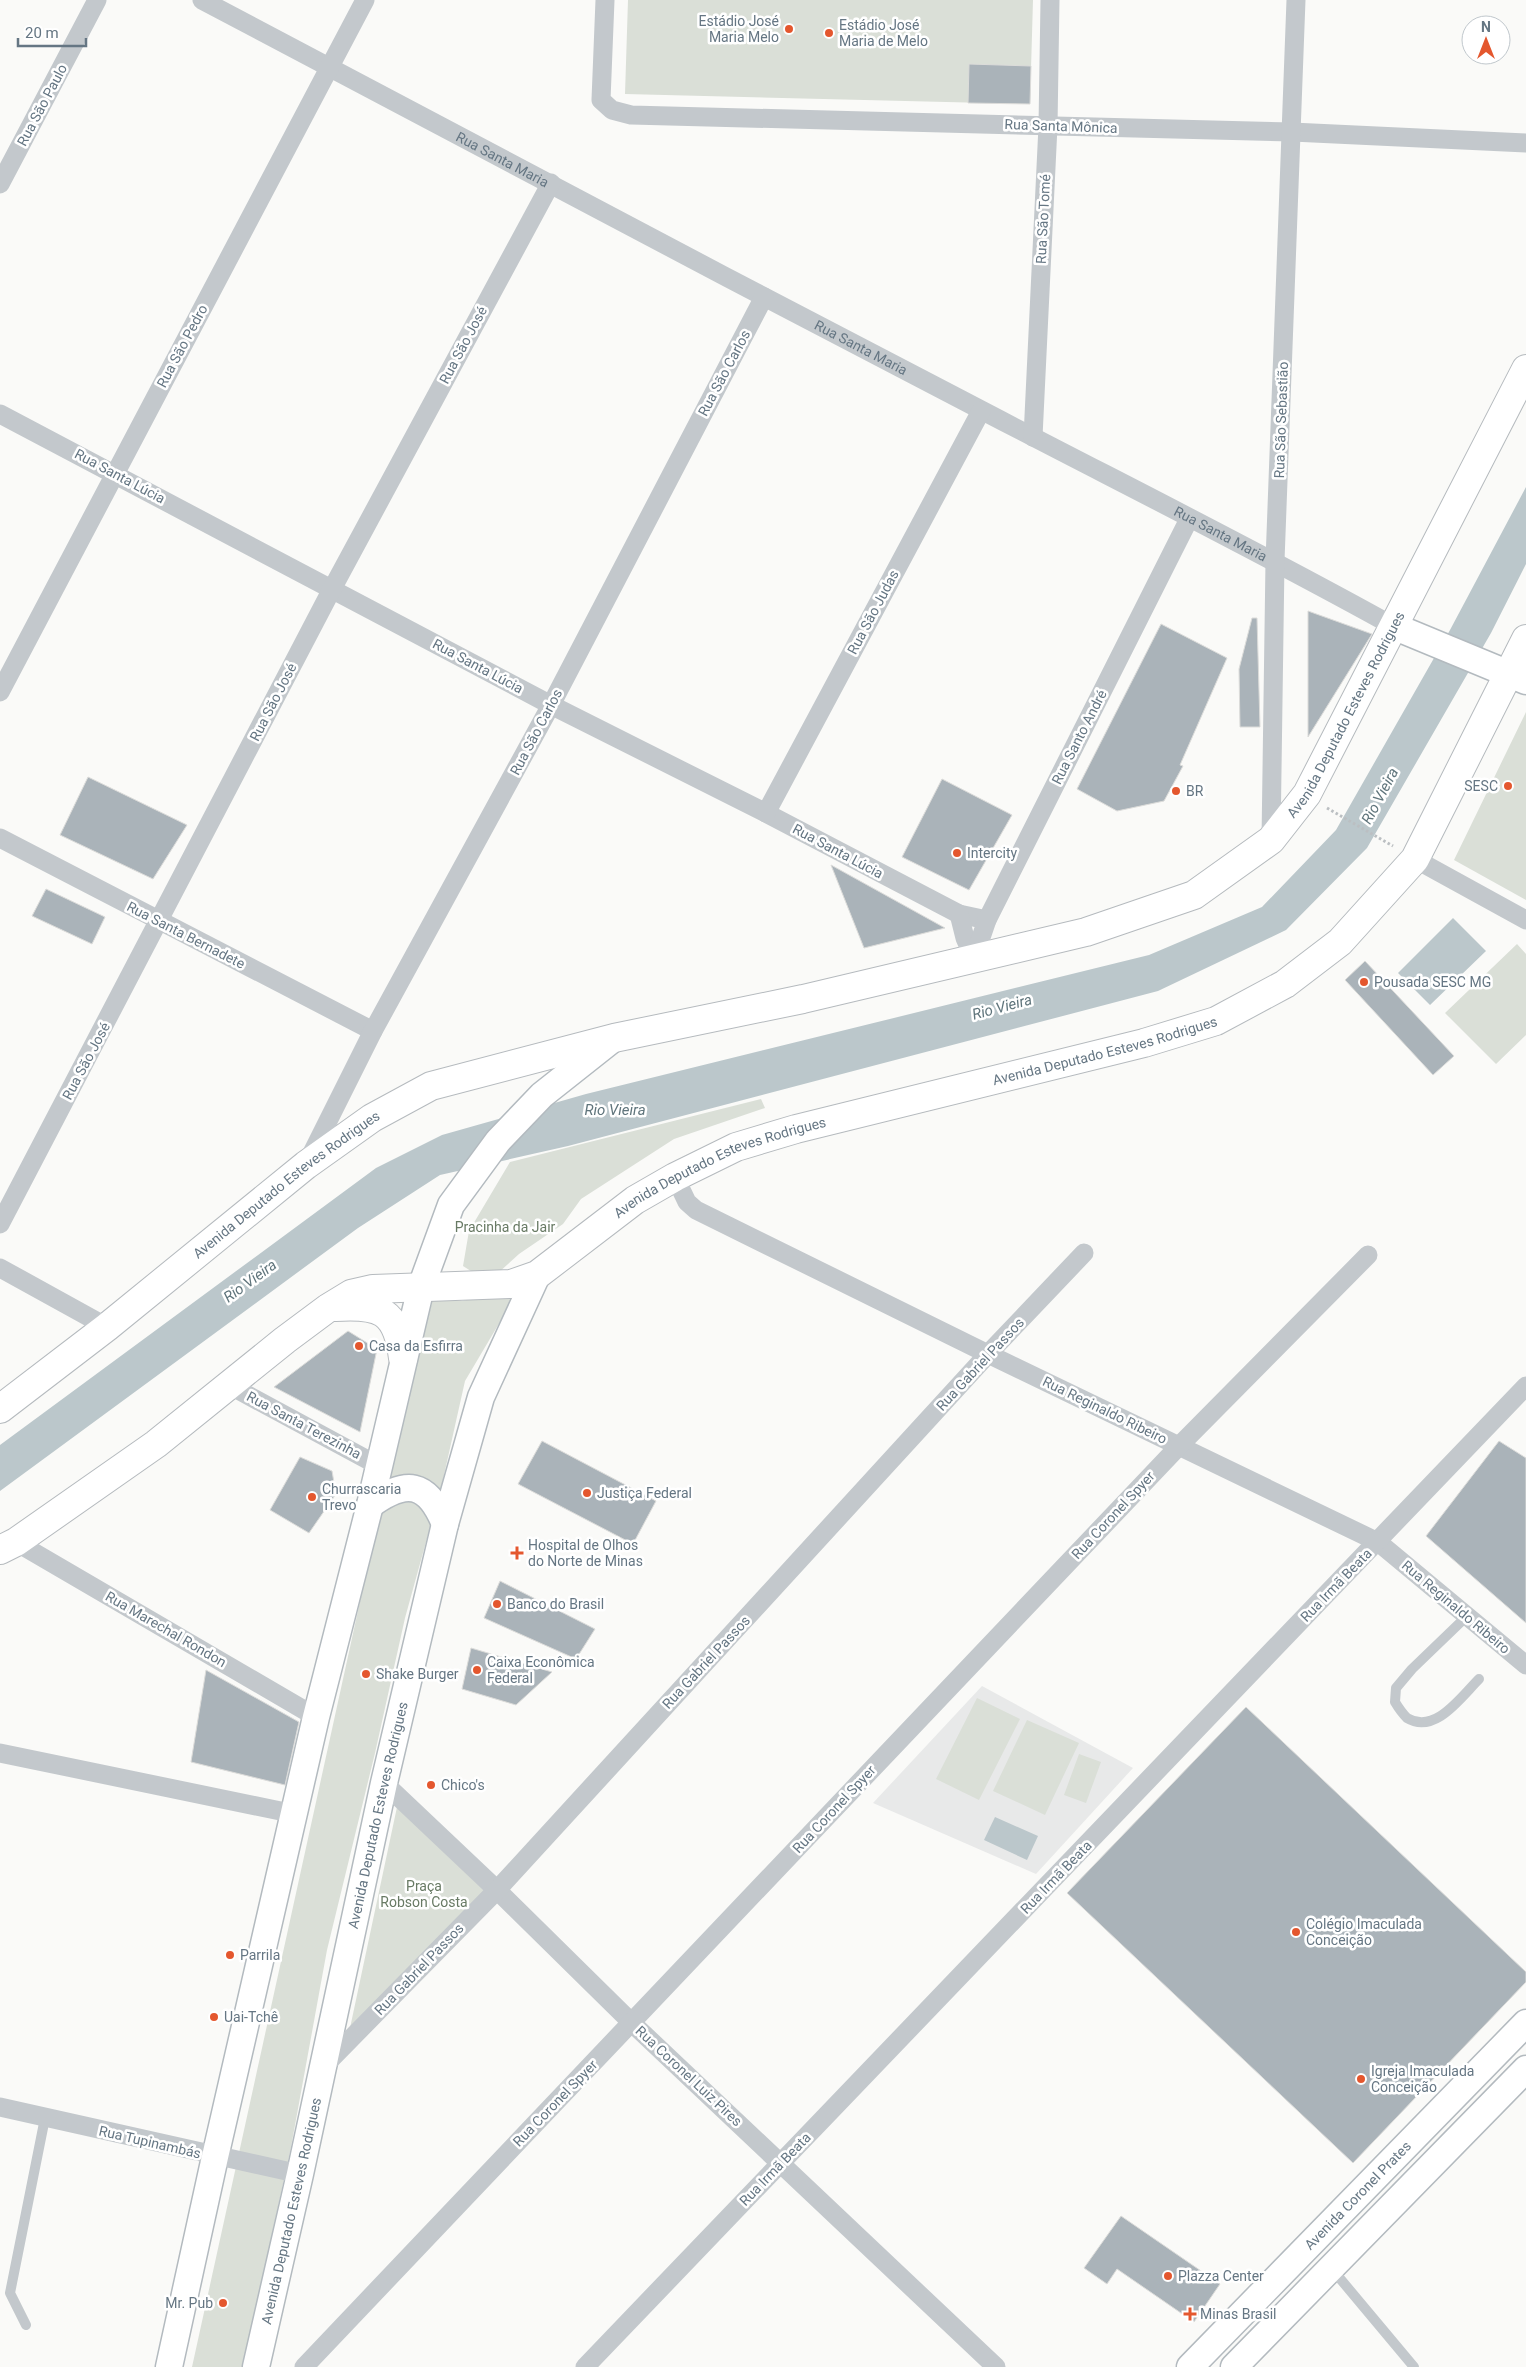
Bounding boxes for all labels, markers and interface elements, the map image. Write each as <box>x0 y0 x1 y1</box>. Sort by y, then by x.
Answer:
place label: Estádio José Maria Melo <box>699 13 779 45</box>
scale bar <box>18 15 85 47</box>
north arrow <box>1461 15 1511 65</box>
place label: Estádio José Maria de Melo <box>839 17 928 49</box>
text: N <box>1481 19 1491 35</box>
marker: Estádio José Maria Melo <box>783 23 795 35</box>
text: 20 m <box>25 24 59 42</box>
marker: Estádio José Maria de Melo <box>823 27 835 39</box>
street label: Rua São Paulo <box>14 61 70 149</box>
street label: Rua Santa Mônica <box>1004 116 1118 136</box>
street label: Rua Santa Maria <box>453 128 551 190</box>
street label: Rua São Tomé <box>1033 174 1053 264</box>
street label: Rua São Pedro <box>153 302 211 390</box>
street label: Rua São José <box>436 304 490 386</box>
street label: Rua Santa Maria <box>812 317 910 378</box>
street label: Rua São Carlos <box>695 327 753 419</box>
street label: Rua São Sebastião <box>1271 361 1291 479</box>
street label: Rua Santa Lúcia <box>72 445 168 507</box>
street label: Rua Santa Maria <box>1171 503 1270 565</box>
street label: Rua São Judas <box>844 567 902 657</box>
street label: Avenida Deputado Esteves Rodrigues <box>1284 609 1408 821</box>
street label: Rua Santa Lúcia <box>430 635 526 697</box>
street label: Rua São José <box>247 660 299 744</box>
street label: Rua São Carlos <box>507 686 565 778</box>
street label: Rua Santo André <box>1048 687 1110 787</box>
water label: Rio Vieira <box>1358 765 1402 827</box>
place label: SESC <box>1464 778 1498 794</box>
marker: SESC <box>1502 780 1514 792</box>
place label: BR <box>1186 783 1204 799</box>
marker: BR <box>1170 785 1182 797</box>
street label: Rua Santa Lúcia <box>790 820 886 882</box>
place label: Intercity <box>967 845 1017 861</box>
marker: Intercity <box>951 847 963 859</box>
street label: Rua Santa Bernadete <box>124 898 248 972</box>
place label: Pousada SESC MG <box>1374 974 1491 990</box>
marker: Pousada SESC MG <box>1358 976 1370 988</box>
water label: Rio Vieira <box>970 990 1034 1024</box>
street label: Avenida Deputado Esteves Rodrigues <box>991 1013 1219 1088</box>
street label: Rua São José <box>59 1020 113 1102</box>
water label: Rio Vieira <box>584 1101 646 1119</box>
street label: Avenida Deputado Esteves Rodrigues <box>190 1107 382 1262</box>
street label: Avenida Deputado Esteves Rodrigues <box>611 1114 828 1221</box>
park label: Pracinha da Jair <box>455 1219 556 1235</box>
water label: Rio Vieira <box>220 1256 280 1306</box>
street label: Rua Gabriel Passos <box>933 1314 1027 1414</box>
place label: Casa da Esfirra <box>369 1338 463 1354</box>
marker: Casa da Esfirra <box>353 1340 365 1352</box>
street label: Rua Reginaldo Ribeiro <box>1040 1373 1170 1447</box>
street label: Rua Santa Terezinha <box>244 1388 364 1462</box>
street label: Rua Coronel Spyer <box>1068 1468 1158 1562</box>
place label: Churrascaria Trevo <box>322 1481 401 1513</box>
place label: Justiça Federal <box>597 1485 692 1501</box>
marker: Justiça Federal <box>581 1487 593 1499</box>
marker: Churrascaria Trevo <box>306 1491 318 1503</box>
place label: Hospital de Olhos do Norte de Minas <box>528 1537 643 1569</box>
street label: Rua Irmã Beata <box>1297 1545 1375 1625</box>
marker: Hospital de Olhos do Norte de Minas <box>510 1546 524 1560</box>
street label: Rua Reginaldo Ribeiro <box>1399 1557 1513 1657</box>
street label: Rua Marechal Rondon <box>103 1588 229 1670</box>
place label: Banco do Brasil <box>507 1596 604 1612</box>
marker: Banco do Brasil <box>491 1598 503 1610</box>
street label: Rua Gabriel Passos <box>659 1612 753 1712</box>
place label: Caixa Econômica Federal <box>487 1654 595 1686</box>
marker: Caixa Econômica Federal <box>471 1664 483 1676</box>
place label: Shake Burger <box>376 1666 459 1682</box>
marker: Shake Burger <box>360 1668 372 1680</box>
street label: Avenida Deputado Esteves Rodrigues <box>345 1700 411 1930</box>
street label: Rua Coronel Spyer <box>789 1762 879 1856</box>
place label: Chico's <box>441 1777 485 1793</box>
marker: Chico's <box>425 1779 437 1791</box>
street label: Rua Irmã Beata <box>1017 1837 1095 1917</box>
park label: Praça Robson Costa <box>380 1878 468 1910</box>
place label: Colégio Imaculada Conceição <box>1306 1916 1422 1948</box>
street label: Rua Gabriel Passos <box>371 1920 467 2018</box>
marker: Colégio Imaculada Conceição <box>1290 1926 1302 1938</box>
place label: Parrila <box>240 1947 280 1963</box>
marker: Parrila <box>224 1949 236 1961</box>
place label: Uai-Tchê <box>224 2009 278 2025</box>
marker: Uai-Tchê <box>208 2011 220 2023</box>
street label: Rua Coronel Luiz Pires <box>633 2023 745 2129</box>
street label: Rua Coronel Spyer <box>510 2056 601 2150</box>
place label: Igreja Imaculada Conceição <box>1371 2063 1474 2095</box>
marker: Igreja Imaculada Conceição <box>1355 2073 1367 2085</box>
street label: Avenida Deputado Esteves Rodrigues <box>258 2096 324 2326</box>
street label: Rua Tupinambás <box>97 2122 203 2162</box>
street label: Rua Irmã Beata <box>736 2129 814 2209</box>
street label: Avenida Coronel Prates <box>1301 2138 1414 2253</box>
place label: Plazza Center <box>1178 2268 1264 2284</box>
marker: Plazza Center <box>1162 2270 1174 2282</box>
place label: Mr. Pub <box>165 2295 213 2311</box>
marker: Mr. Pub <box>217 2297 229 2309</box>
place label: Minas Brasil <box>1200 2306 1277 2322</box>
marker: Minas Brasil <box>1184 2308 1196 2320</box>

